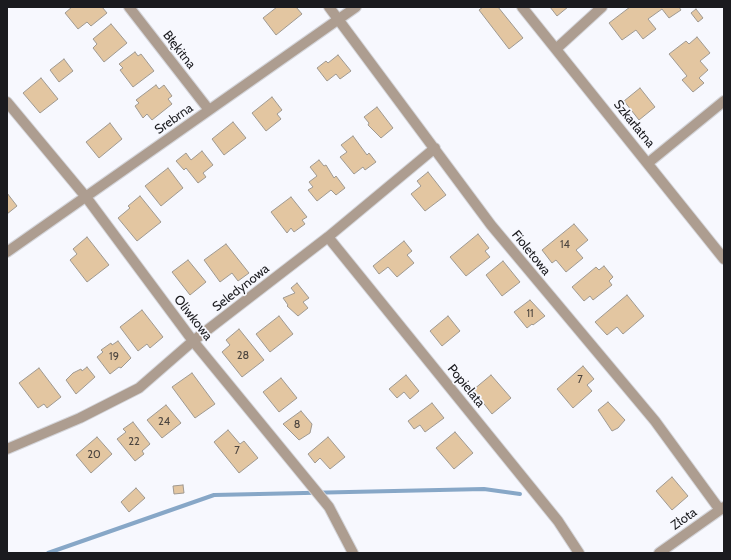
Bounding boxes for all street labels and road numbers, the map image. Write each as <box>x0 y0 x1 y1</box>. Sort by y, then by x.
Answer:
street label: Błękitna <box>159 28 199 72</box>
street label: Szkarłatna <box>610 97 658 151</box>
street label: Srebrna <box>152 100 196 138</box>
street label: Fioletowa <box>508 227 554 279</box>
street label: Seledynowa <box>210 261 272 315</box>
street label: Oliwkowa <box>170 292 216 344</box>
street label: Popielata <box>444 361 488 411</box>
street label: Złota <box>668 505 700 533</box>

